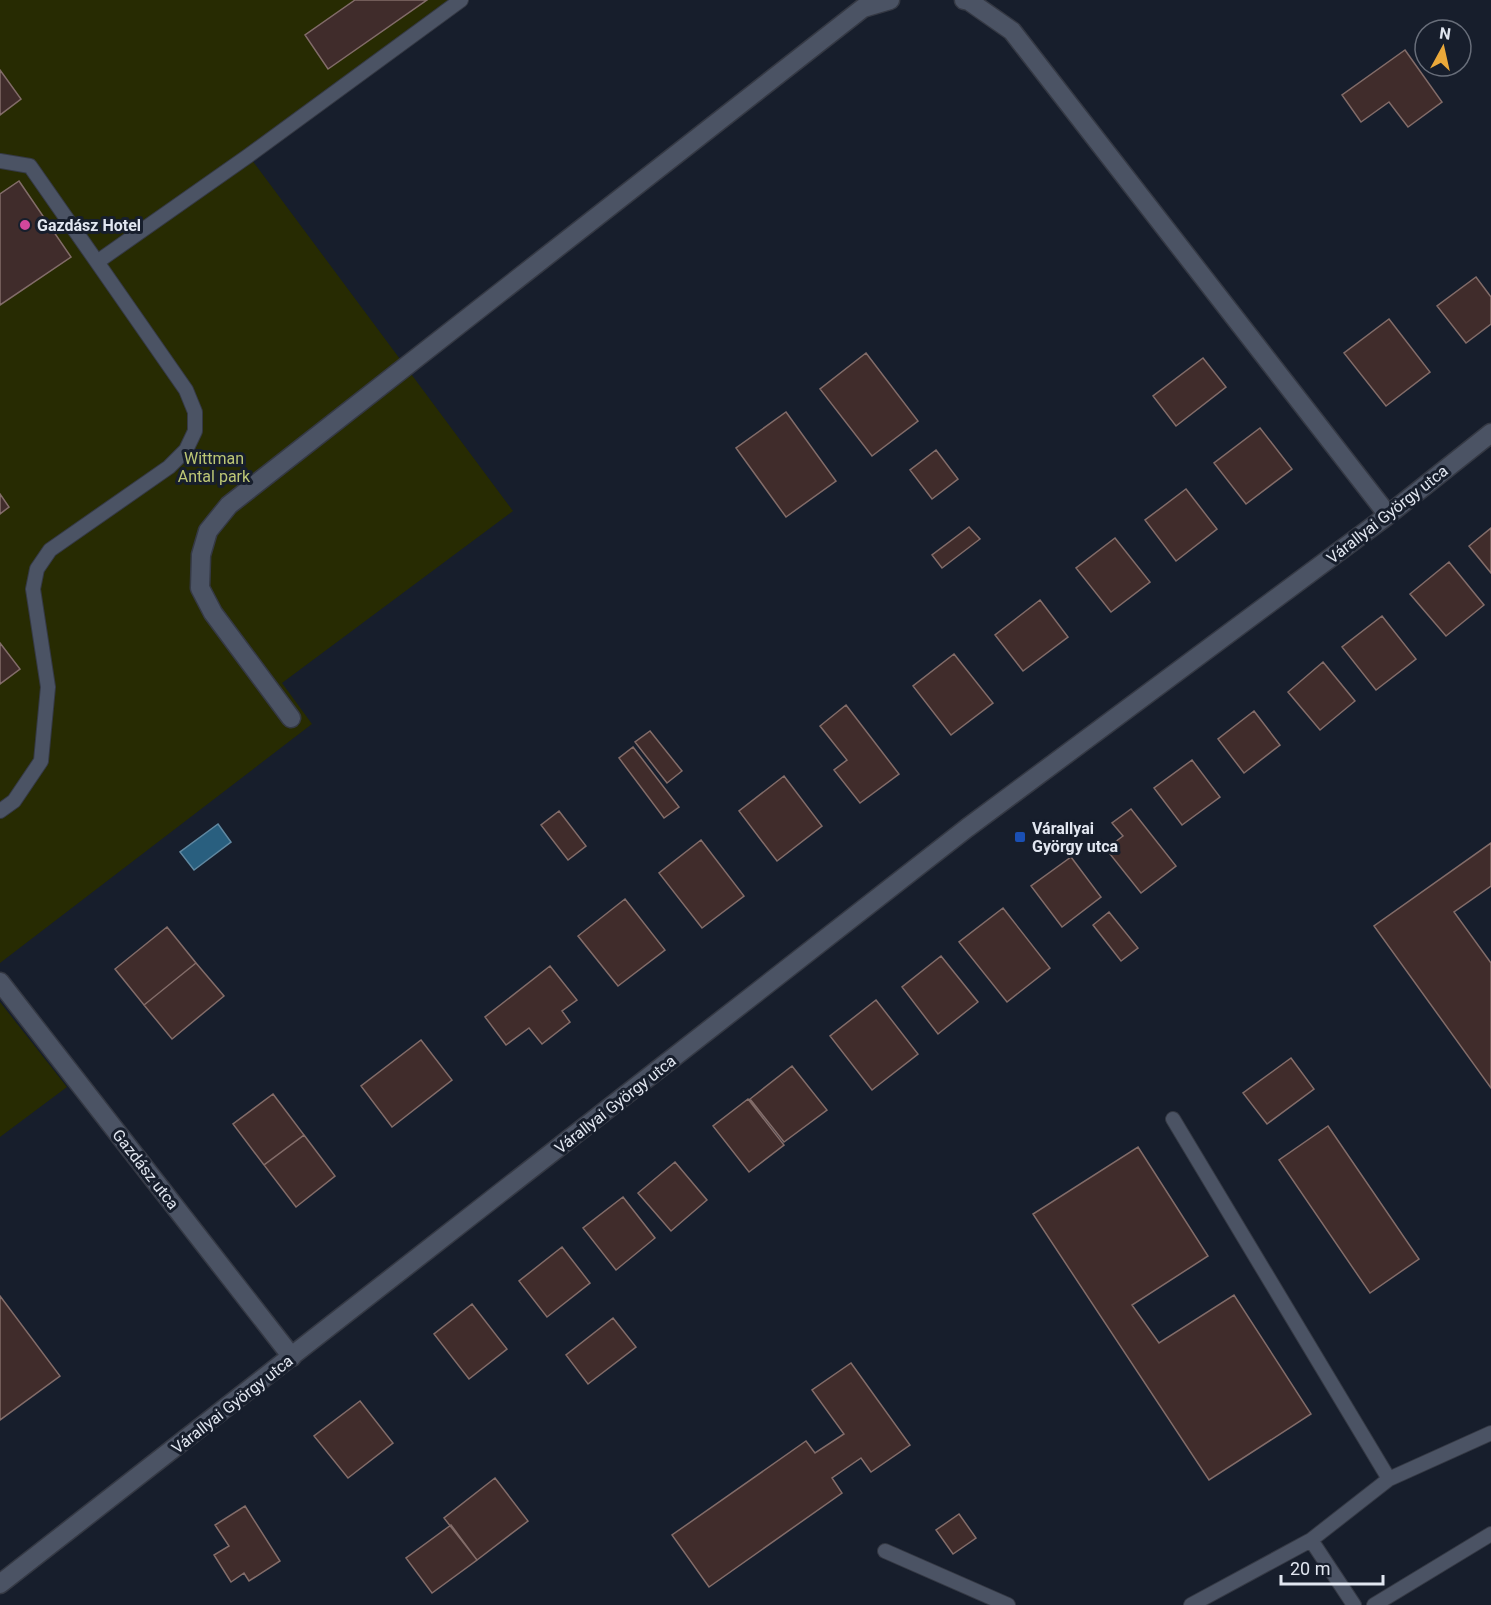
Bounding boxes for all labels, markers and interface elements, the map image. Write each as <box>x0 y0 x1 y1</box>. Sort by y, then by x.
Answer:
north arrow <box>1413 18 1473 78</box>
text: N <box>1438 23 1452 44</box>
place label: Gazdász Hotel <box>37 216 141 235</box>
marker: Gazdász Hotel <box>18 218 32 232</box>
park label: Wittman Antal park <box>178 449 251 486</box>
street label: Várallyai György utca <box>1323 461 1452 568</box>
place label: Várallyai György utca <box>1032 819 1118 856</box>
marker: Várallyai György utca <box>1013 830 1027 844</box>
street label: Várallyai György utca <box>551 1051 680 1158</box>
street label: Gazdász utca <box>108 1125 183 1213</box>
street label: Várallyai György utca <box>168 1351 297 1458</box>
scale bar <box>1281 1548 1383 1586</box>
text: 20 m <box>1290 1558 1330 1579</box>

